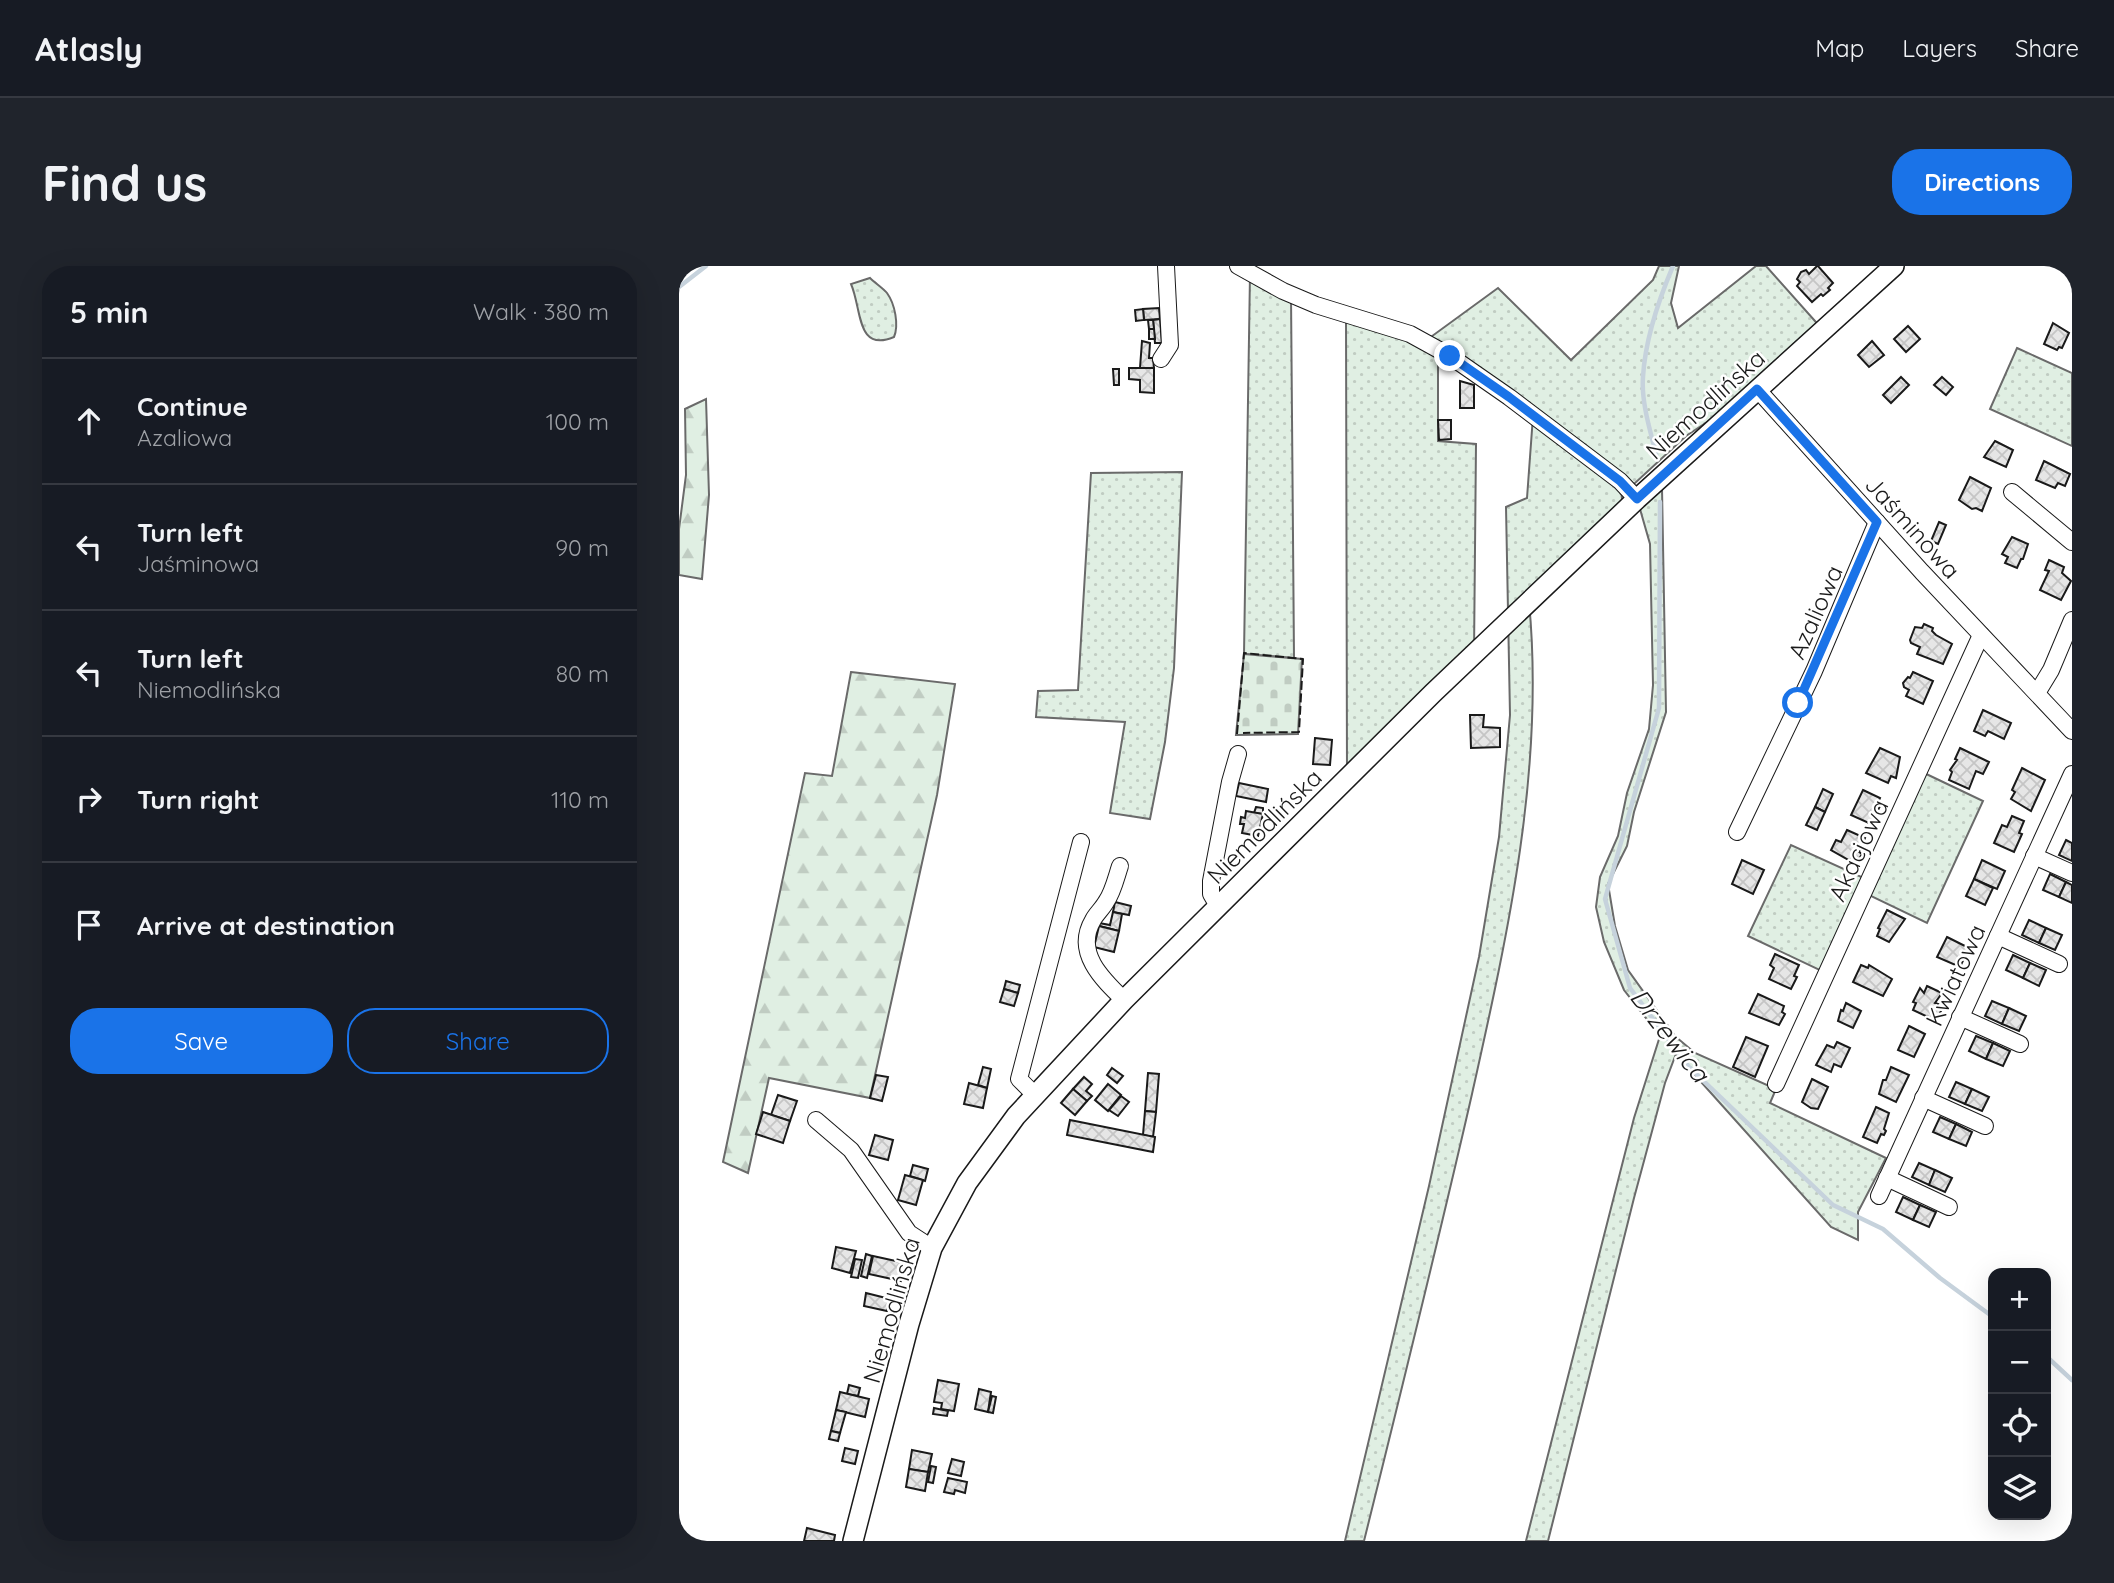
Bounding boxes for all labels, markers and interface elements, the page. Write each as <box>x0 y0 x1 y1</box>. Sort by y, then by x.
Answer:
text: Atlasly <box>35 28 143 69</box>
text: Map <box>1815 33 1864 63</box>
text: Layers <box>1902 33 1977 63</box>
text: Share <box>2015 33 2079 63</box>
button: Directions <box>1892 149 2072 215</box>
text: Find us <box>42 152 207 213</box>
text: 5 min <box>70 293 148 331</box>
text: Walk · 380 m <box>473 297 609 326</box>
route end <box>1434 340 1465 371</box>
street label: Niemodlińska <box>1639 343 1771 465</box>
text: Continue <box>137 390 248 423</box>
icon: ahead <box>70 402 108 440</box>
text: 100 m <box>546 407 609 436</box>
text: Azaliowa <box>137 423 232 452</box>
street label: Jaśminowa <box>1859 470 1967 584</box>
text: Turn left <box>137 516 244 549</box>
icon: left <box>70 528 108 566</box>
text: 90 m <box>555 533 609 562</box>
text: Jaśminowa <box>137 549 259 578</box>
street label: Azaliowa <box>1781 560 1849 664</box>
text: Turn left <box>137 642 244 675</box>
icon: left <box>70 654 108 692</box>
text: 80 m <box>556 659 609 688</box>
text: Niemodlińska <box>137 675 281 704</box>
route start <box>1782 687 1813 718</box>
street label: Niemodlińska <box>1200 762 1328 890</box>
icon: right <box>70 780 108 818</box>
text: Turn right <box>137 783 259 816</box>
text: 110 m <box>551 785 609 814</box>
street label: Akacjowa <box>1821 794 1895 906</box>
icon: arrive <box>70 906 108 944</box>
text: Arrive at destination <box>137 909 395 942</box>
street label: Kwiatowa <box>1918 919 1992 1031</box>
water label: Drzewica <box>1623 982 1718 1089</box>
button: Save <box>70 1008 333 1074</box>
button: Share <box>347 1008 609 1074</box>
street label: Niemodlińska <box>856 1234 926 1386</box>
map controls <box>1988 1268 2051 1520</box>
button: + <box>1988 1268 2051 1331</box>
button: − <box>1988 1331 2051 1394</box>
button: locate <box>1988 1394 2051 1457</box>
button: layers <box>1988 1457 2051 1520</box>

